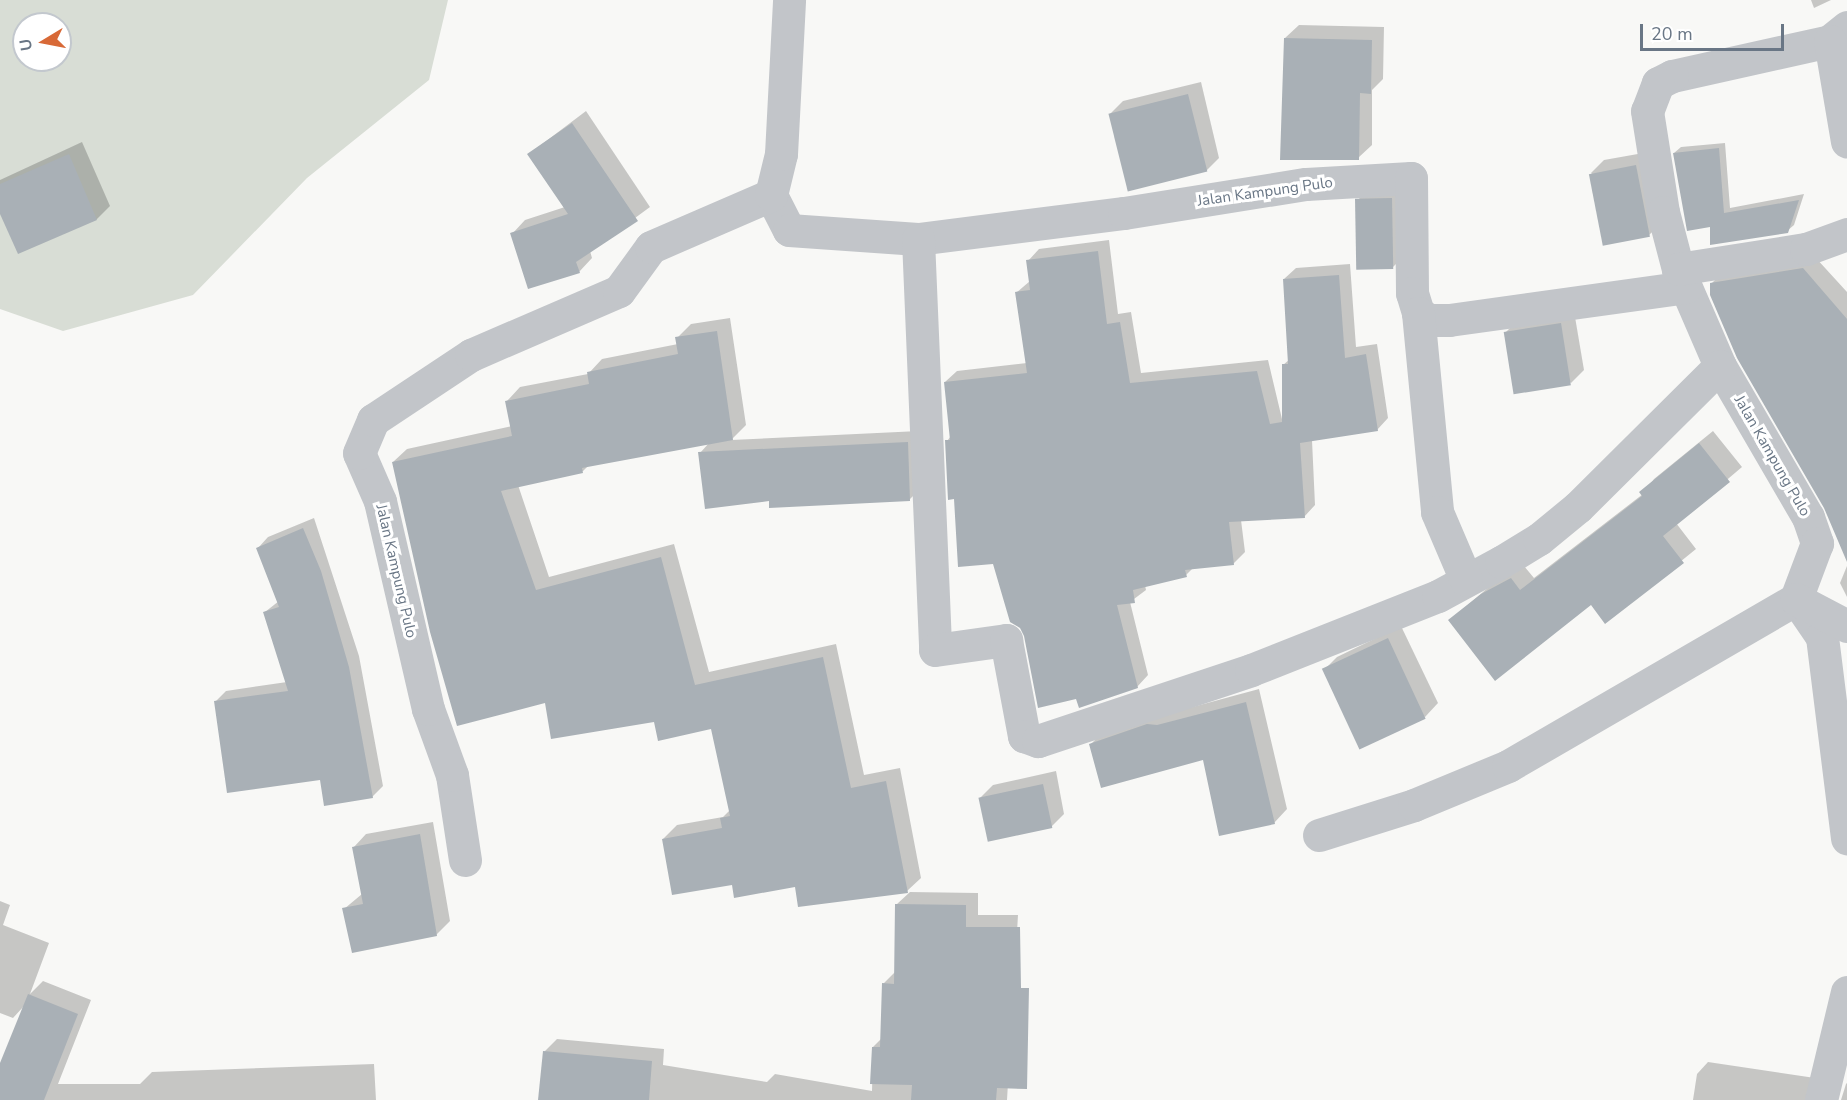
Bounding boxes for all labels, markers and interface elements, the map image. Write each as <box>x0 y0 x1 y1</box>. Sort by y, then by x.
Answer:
north arrow <box>12 12 72 72</box>
scale bar <box>1643 12 1787 50</box>
text: 20 m <box>1651 22 1693 46</box>
text: U <box>14 37 38 53</box>
street label: Jalan Kampung Pulo <box>1196 174 1334 210</box>
street label: Jalan Kampung Pulo <box>1730 392 1814 520</box>
street label: Jalan Kampung Pulo <box>372 502 420 640</box>

